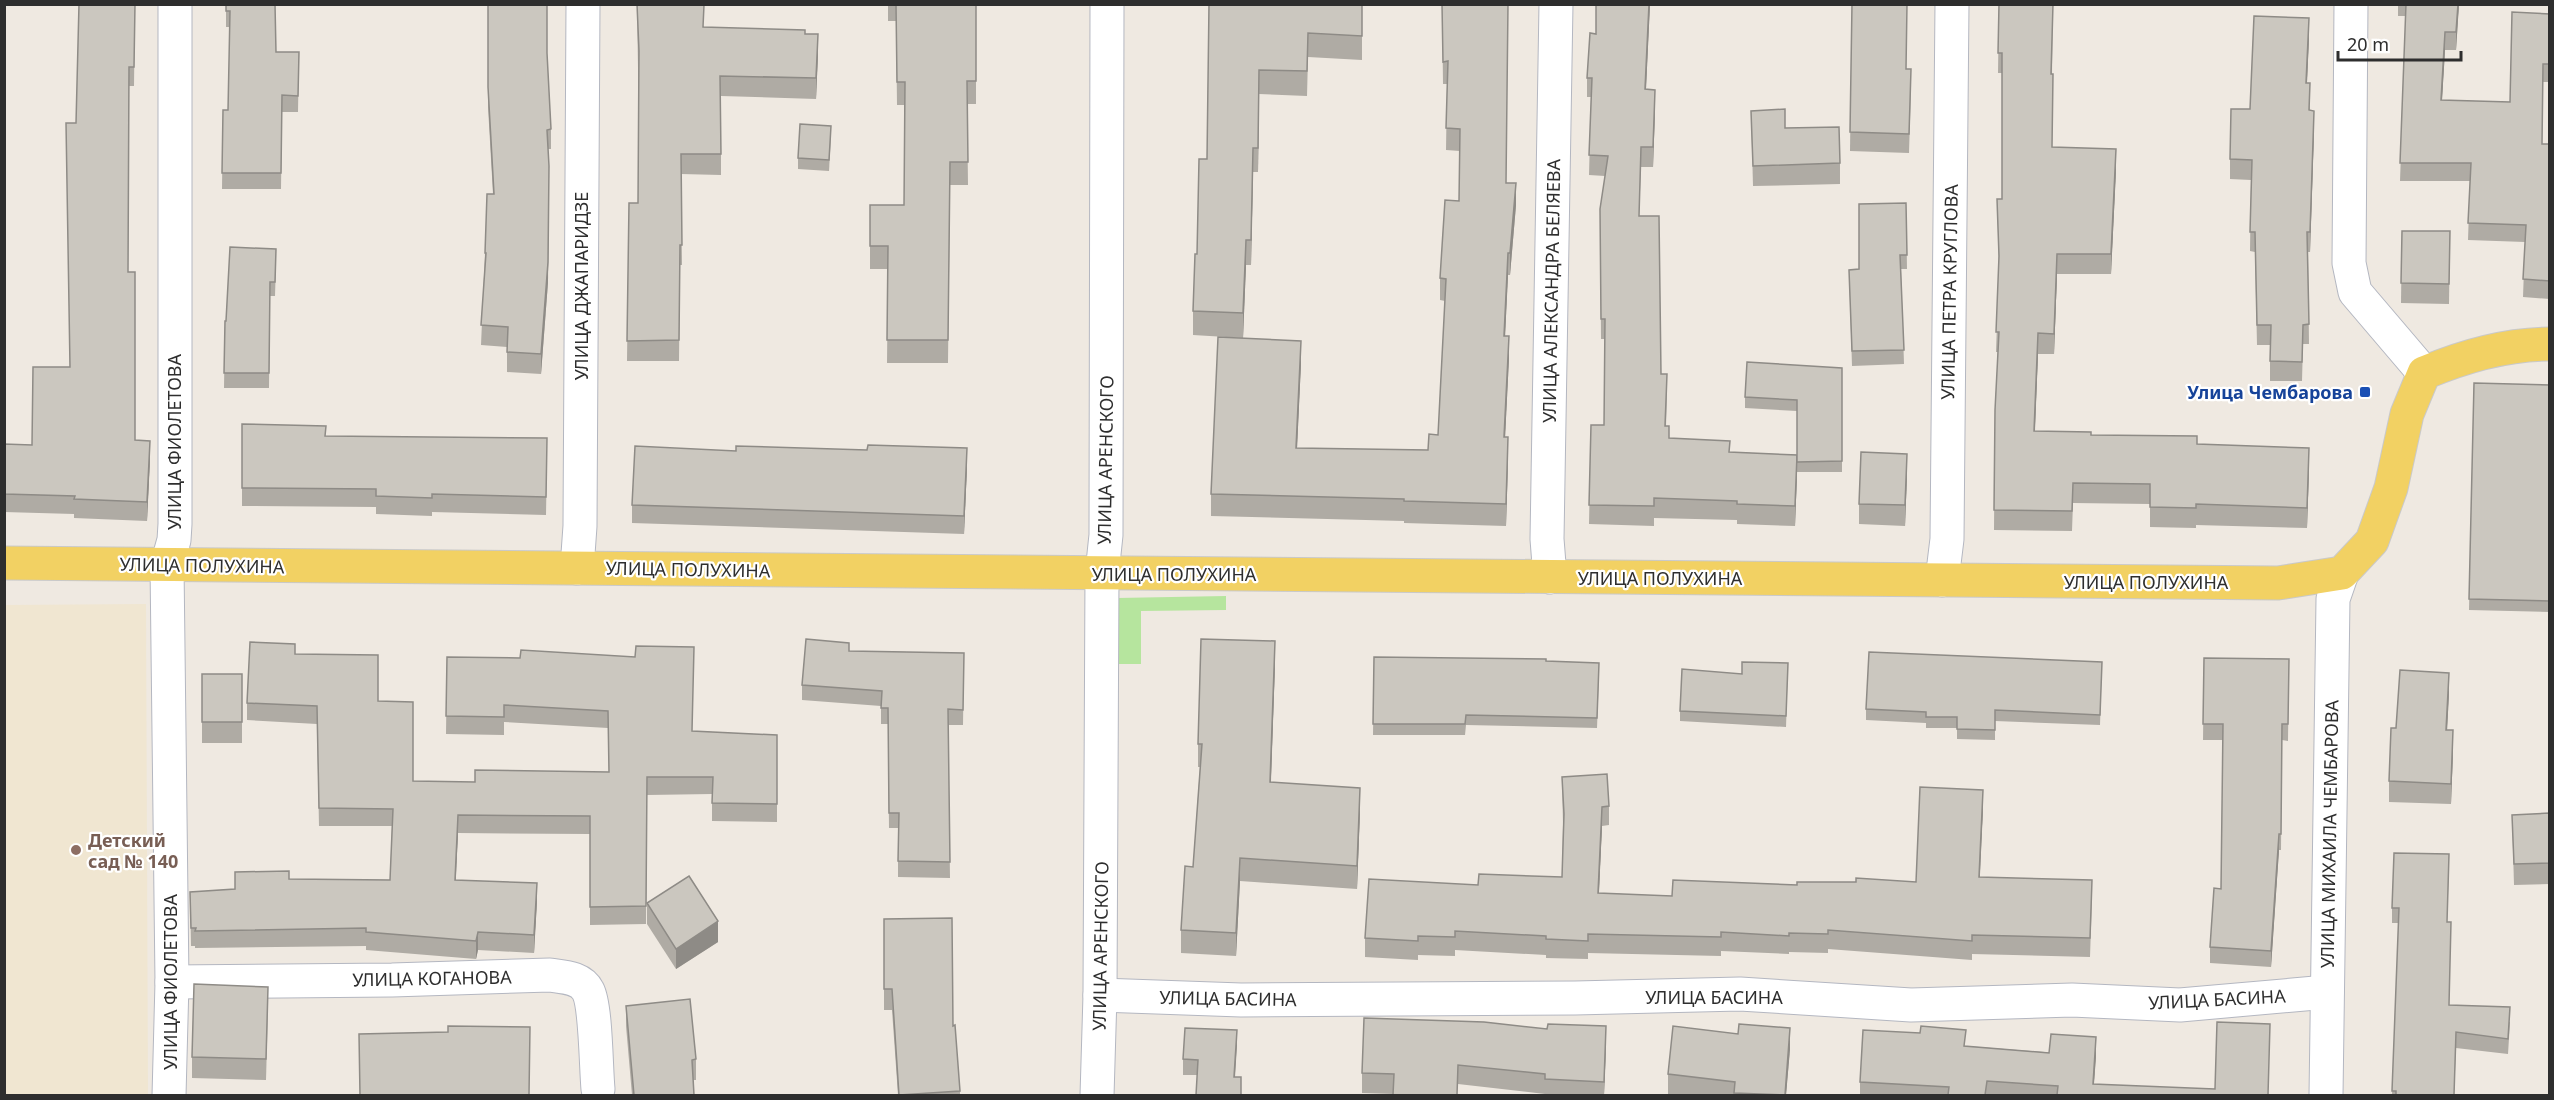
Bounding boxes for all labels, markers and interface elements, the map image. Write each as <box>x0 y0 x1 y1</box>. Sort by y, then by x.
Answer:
scale bar <box>2338 24 2461 62</box>
text: 20 m <box>2347 32 2389 56</box>
street label: УЛИЦА АЛЕКСАНДРА БЕЛЯЕВА <box>1537 158 1565 423</box>
street label: УЛИЦА ПЕТРА КРУГЛОВА <box>1935 184 1963 400</box>
street label: УЛИЦА ДЖАПАРИДЗЕ <box>569 192 593 380</box>
street label: УЛИЦА ФИОЛЕТОВА <box>162 353 186 530</box>
street label: УЛИЦА АРЕНСКОГО <box>1092 375 1118 545</box>
place label: Улица Чембарова <box>2187 380 2353 404</box>
marker: Улица Чембарова <box>2358 385 2372 399</box>
street label: УЛИЦА ПОЛУХИНА <box>120 552 285 578</box>
street label: УЛИЦА ПОЛУХИНА <box>606 556 771 582</box>
street label: УЛИЦА ПОЛУХИНА <box>1092 562 1257 586</box>
street label: УЛИЦА ПОЛУХИНА <box>1578 566 1743 590</box>
street label: УЛИЦА ПОЛУХИНА <box>2064 570 2229 594</box>
street label: УЛИЦА МИХАИЛА ЧЕМБАРОВА <box>2315 699 2343 968</box>
place label: Детский сад № 140 <box>88 828 178 873</box>
marker: Детский сад № 140 <box>69 843 83 857</box>
street label: УЛИЦА АРЕНСКОГО <box>1087 861 1113 1031</box>
street label: УЛИЦА ФИОЛЕТОВА <box>158 893 182 1070</box>
street label: УЛИЦА КОГАНОВА <box>352 965 512 991</box>
street label: УЛИЦА БАСИНА <box>2148 983 2287 1015</box>
street label: УЛИЦА БАСИНА <box>1159 985 1297 1011</box>
street label: УЛИЦА БАСИНА <box>1645 985 1783 1009</box>

